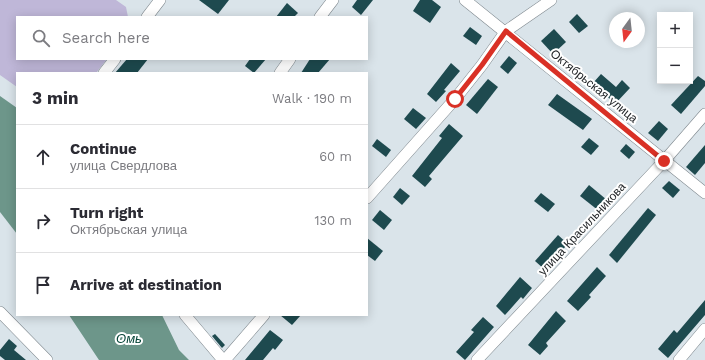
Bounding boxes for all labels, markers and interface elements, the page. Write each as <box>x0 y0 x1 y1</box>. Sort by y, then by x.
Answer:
north arrow <box>609 12 645 48</box>
map controls <box>657 12 693 84</box>
button: + <box>657 12 693 48</box>
search box <box>16 16 368 60</box>
icon: search <box>30 27 52 49</box>
text: Search here <box>62 29 150 47</box>
street label: Октябрьская улица <box>548 46 641 126</box>
button: − <box>657 48 693 84</box>
text: 3 min <box>32 88 78 108</box>
route start <box>446 90 464 108</box>
text: Walk · 190 m <box>272 91 352 106</box>
text: Continue <box>70 140 137 158</box>
icon: ahead <box>32 146 54 168</box>
text: 60 m <box>319 149 352 164</box>
route end <box>655 152 673 170</box>
text: улица Свердлова <box>70 158 177 173</box>
street label: улица Красильникова <box>535 179 629 278</box>
text: Turn right <box>70 204 143 222</box>
icon: right <box>32 210 54 232</box>
text: 130 m <box>314 213 352 228</box>
text: Октябрьская улица <box>70 222 187 237</box>
icon: arrive <box>32 274 54 296</box>
text: Arrive at destination <box>70 276 222 294</box>
water label: Омь <box>116 331 142 346</box>

